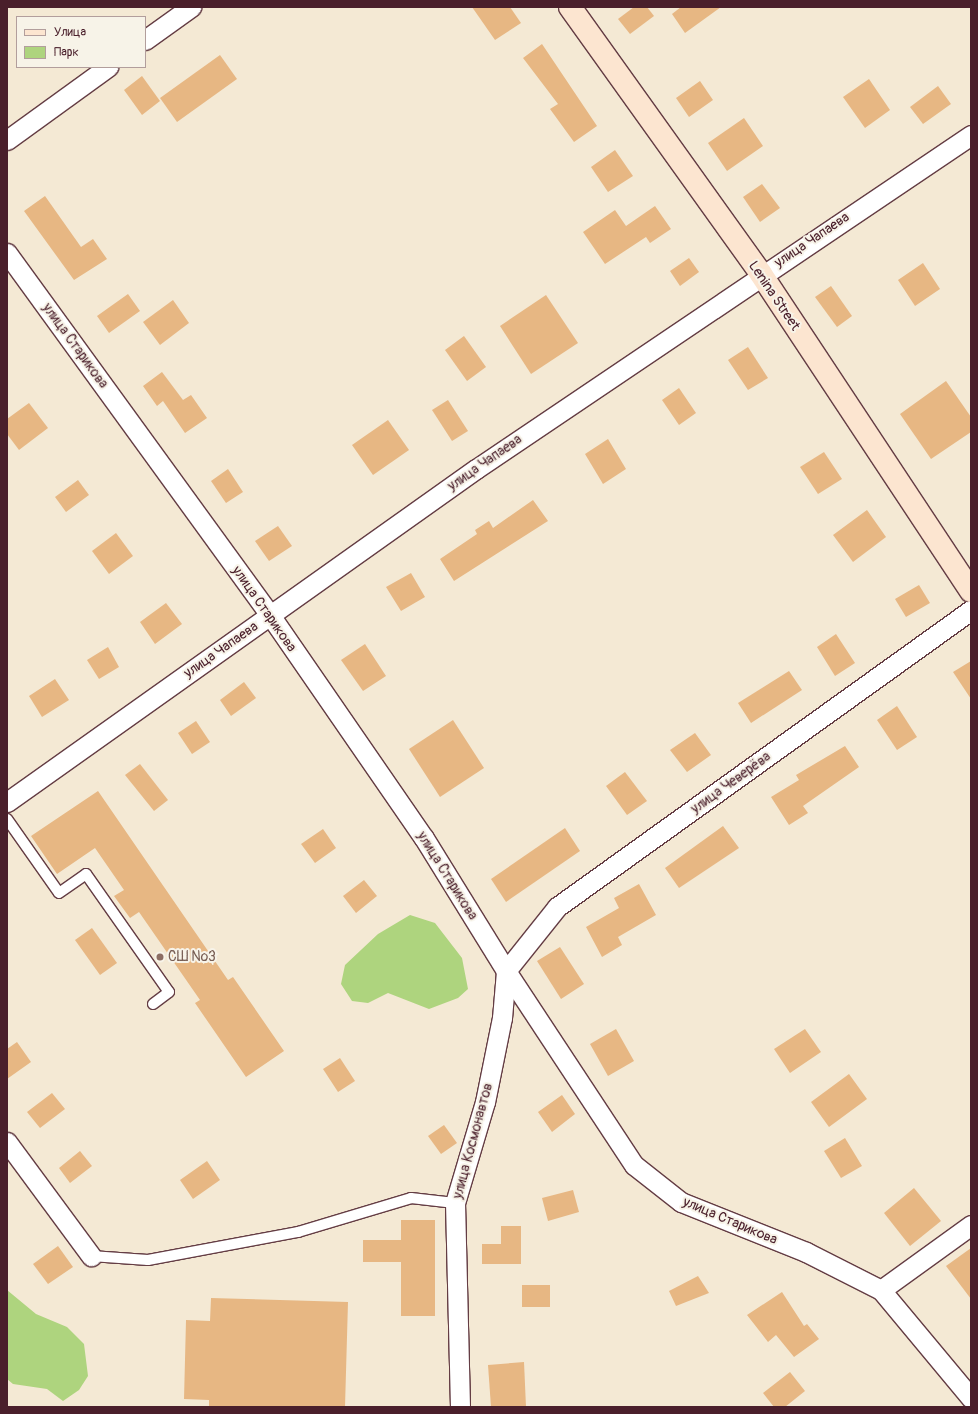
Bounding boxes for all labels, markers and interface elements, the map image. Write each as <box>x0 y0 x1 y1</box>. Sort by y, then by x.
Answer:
legend <box>16 16 146 68</box>
text: Улица <box>54 25 86 40</box>
text: Парк <box>54 45 79 60</box>
street label: улица Чапаева <box>771 209 853 271</box>
street label: Lenina Street <box>745 258 803 334</box>
street label: улица Старикова <box>39 300 111 392</box>
street label: улица Чапаева <box>445 431 525 495</box>
street label: улица Старикова <box>228 563 300 655</box>
street label: улица Чапаева <box>181 618 261 682</box>
street label: улица Чеверёва <box>688 748 774 818</box>
street label: улица Старикова <box>413 829 481 923</box>
place label: СШ №3 <box>168 949 216 965</box>
marker: СШ №3 <box>155 952 165 962</box>
street label: улица Космонавтов <box>449 1081 497 1201</box>
street label: улица Старикова <box>680 1194 780 1248</box>

